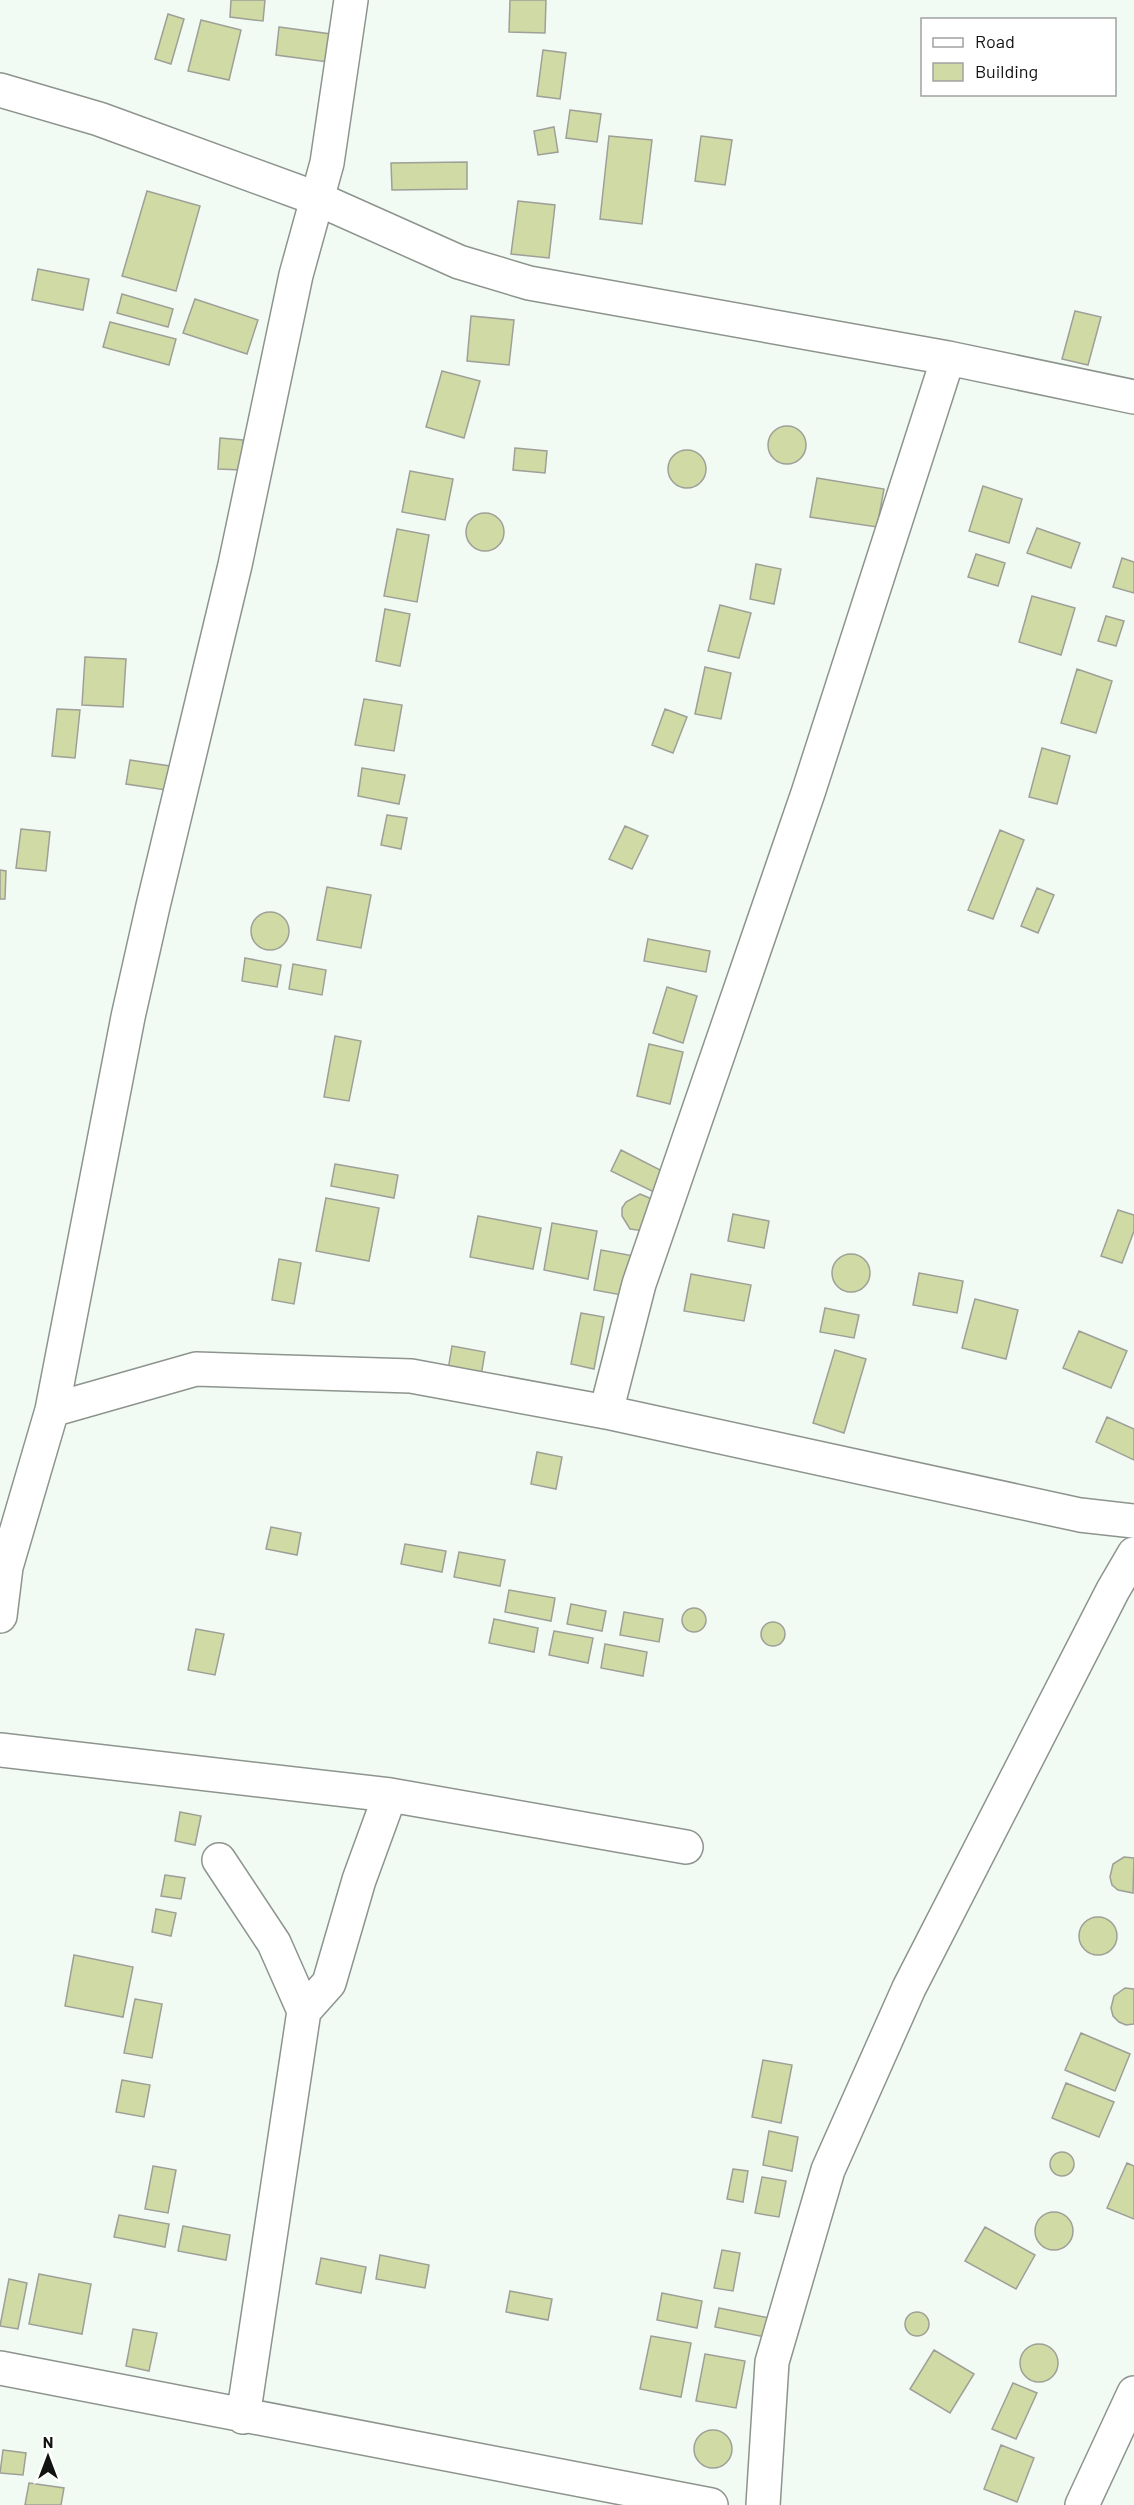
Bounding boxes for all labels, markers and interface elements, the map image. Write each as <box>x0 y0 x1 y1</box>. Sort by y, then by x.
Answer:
legend <box>921 18 1116 96</box>
text: Road <box>975 30 1015 52</box>
text: Building <box>975 60 1038 82</box>
north arrow <box>18 2427 78 2487</box>
text: N <box>43 2432 53 2451</box>

